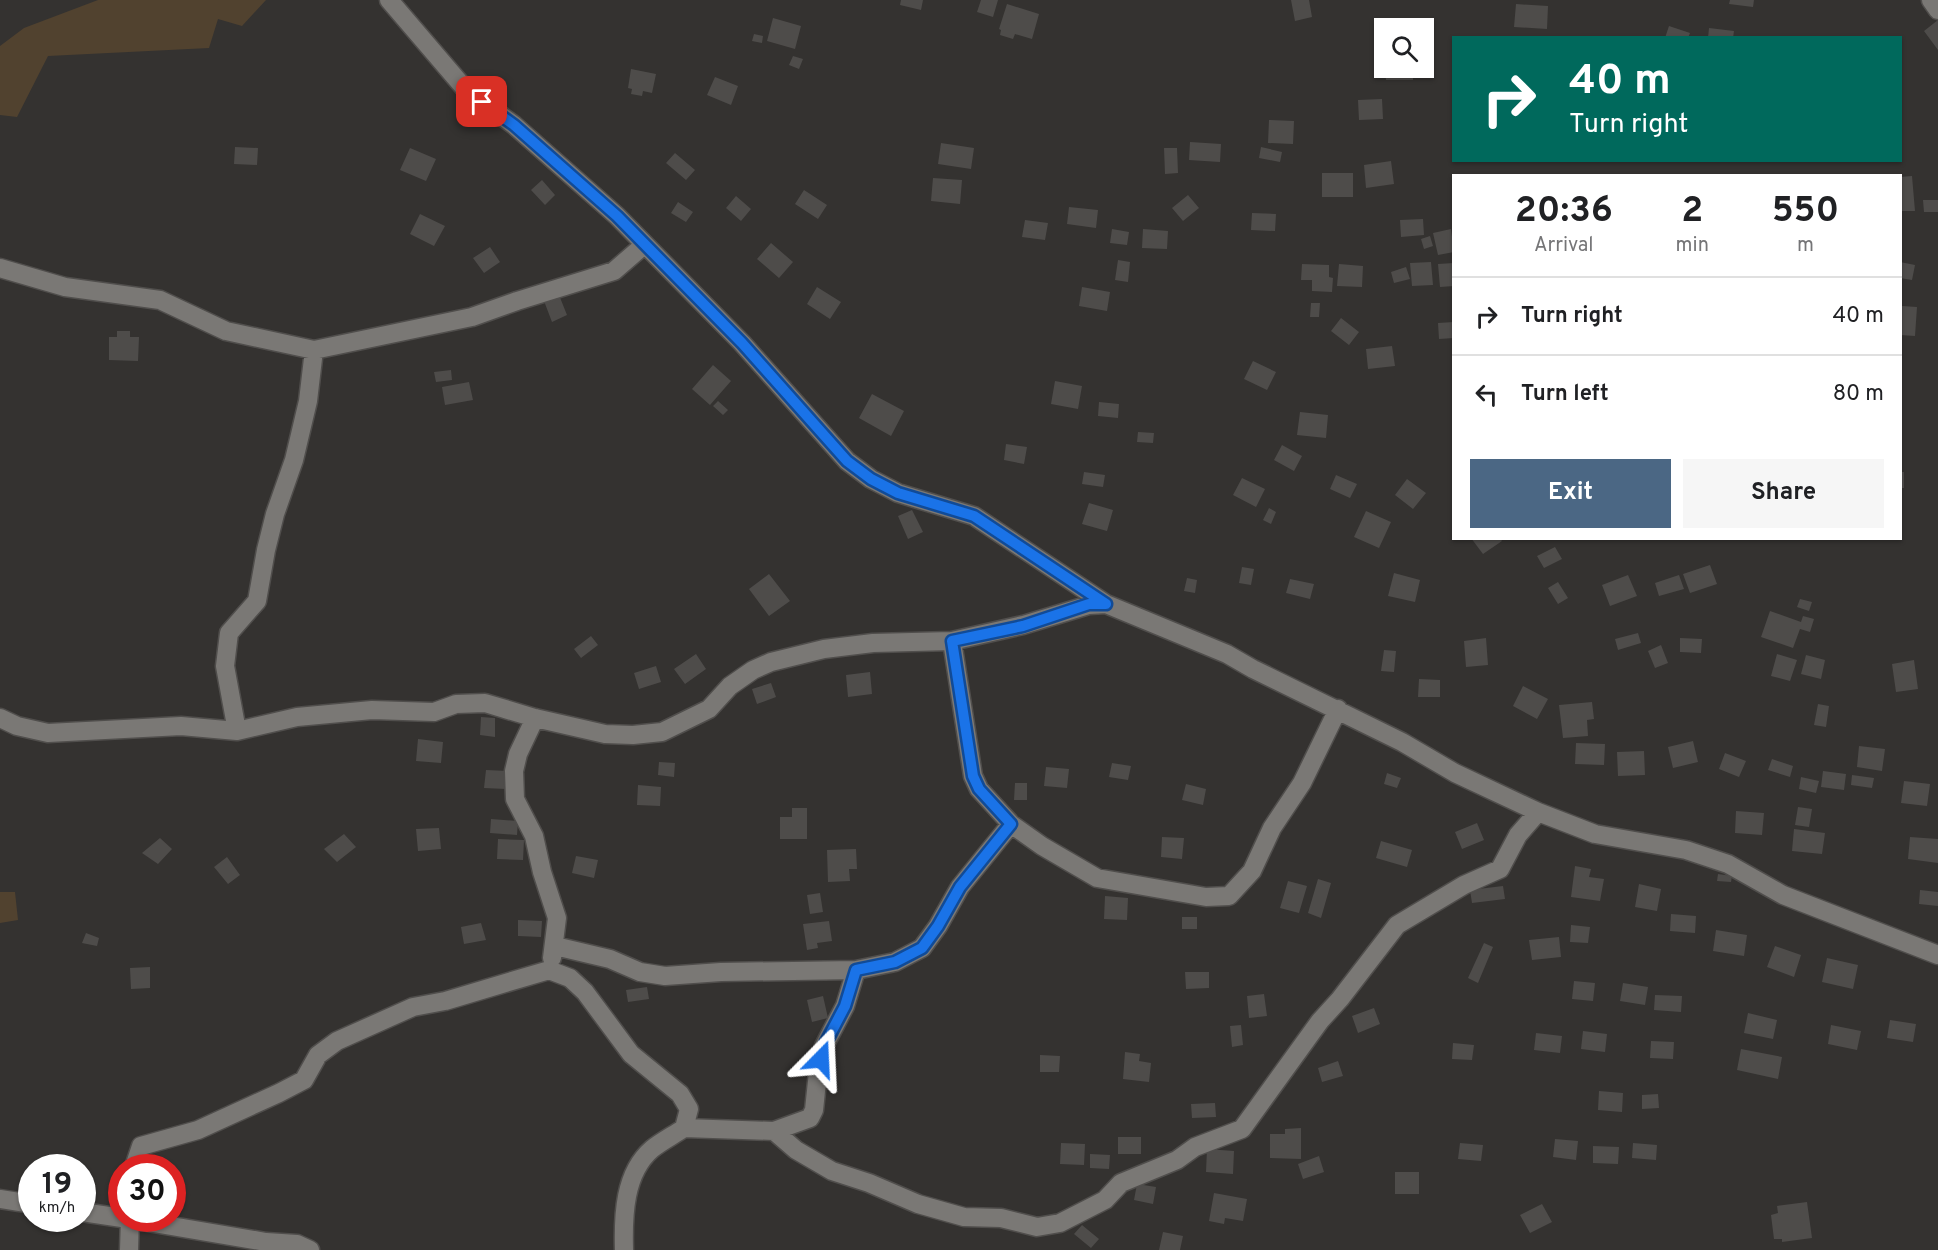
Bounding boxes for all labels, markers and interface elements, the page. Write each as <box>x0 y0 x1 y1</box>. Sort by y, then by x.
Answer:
map controls <box>1374 18 1434 78</box>
button: search <box>1374 18 1434 78</box>
text: 40 m <box>1569 56 1671 109</box>
icon: right <box>1470 60 1548 138</box>
pin <box>456 76 507 127</box>
icon: arrive <box>465 85 498 118</box>
text: Turn right <box>1569 108 1688 142</box>
text: 20:36 <box>1515 189 1613 235</box>
text: 2 <box>1681 189 1703 235</box>
text: 550 <box>1772 189 1839 235</box>
text: Arrival <box>1534 233 1594 259</box>
text: min <box>1676 233 1709 259</box>
text: m <box>1797 233 1814 259</box>
icon: right <box>1470 300 1503 333</box>
text: Turn right <box>1521 303 1623 330</box>
text: 40 m <box>1832 303 1884 330</box>
icon: left <box>1470 378 1503 411</box>
text: Turn left <box>1521 381 1609 408</box>
text: 80 m <box>1833 381 1884 408</box>
button: Exit <box>1470 459 1671 528</box>
button: Share <box>1683 459 1884 528</box>
position arrow <box>789 1027 853 1091</box>
speed limit sign: 30 <box>108 1154 186 1232</box>
text: 19 <box>42 1167 72 1204</box>
text: km/h <box>39 1199 75 1218</box>

